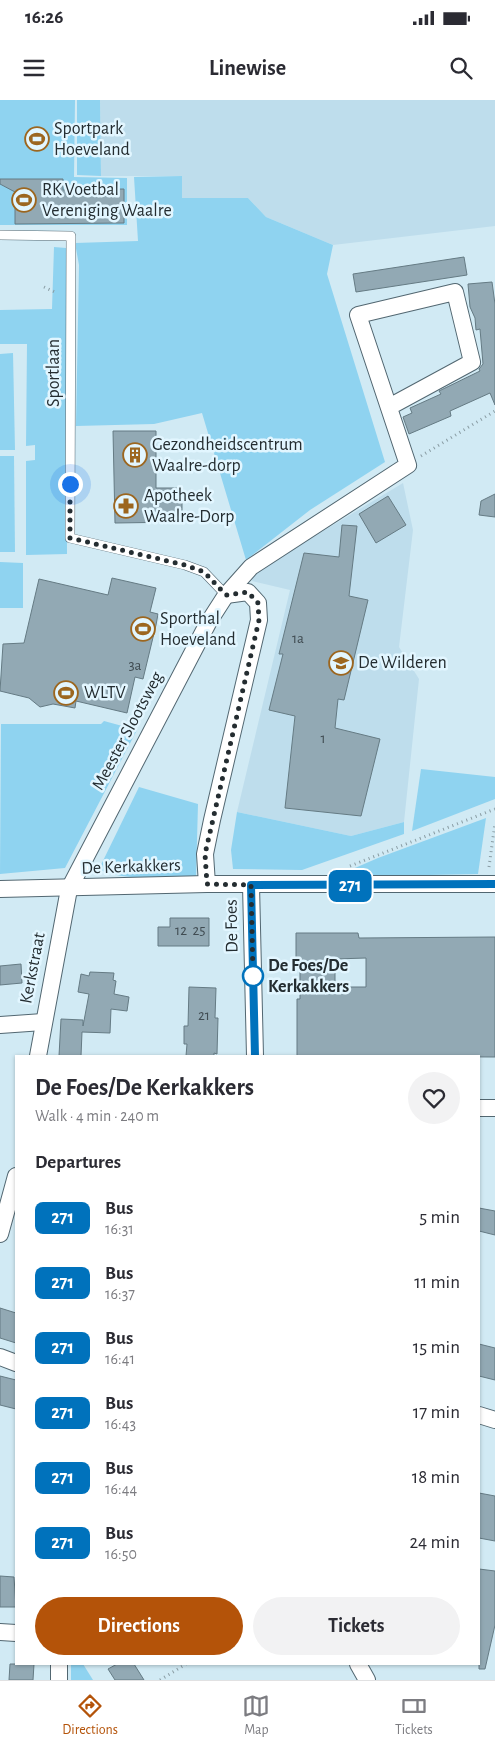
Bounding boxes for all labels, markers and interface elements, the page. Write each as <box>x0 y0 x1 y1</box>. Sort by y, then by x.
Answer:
text: 16:26 <box>25 8 64 27</box>
icon: menu <box>20 54 48 82</box>
icon: search <box>447 54 475 82</box>
text: Linewise <box>209 57 286 79</box>
place label: Sportpark Hoeveland <box>54 120 130 159</box>
sports icon: Sportpark Hoeveland <box>24 126 50 152</box>
place label: RK Voetbal Vereniging Waalre <box>42 181 172 220</box>
sports icon: RK Voetbal Vereniging Waalre <box>11 187 37 213</box>
street label: Sportlaan <box>45 339 63 407</box>
place label: Gezondheidscentrum Waalre-dorp <box>152 436 303 475</box>
building icon: Gezondheidscentrum Waalre-dorp <box>122 442 148 468</box>
your location <box>58 472 83 497</box>
place label: Apotheek Waalre-Dorp <box>144 487 235 526</box>
pharmacy icon: Apotheek Waalre-Dorp <box>113 493 139 519</box>
place label: Sporthal Hoeveland <box>160 610 236 649</box>
sports icon: Sporthal Hoeveland <box>130 616 156 642</box>
house number: 1a <box>292 631 304 646</box>
school or university icon: De Wilderen <box>328 650 354 676</box>
place label: De Wilderen <box>358 654 447 672</box>
house number: 3a <box>128 658 142 673</box>
street label: Meester Slootsweg <box>89 669 167 793</box>
sports icon: WLTV <box>53 680 79 706</box>
place label: WLTV <box>84 684 126 702</box>
house number: 1 <box>320 731 326 746</box>
street label: De Kerkakkers <box>81 856 181 878</box>
line badge: 271 <box>321 870 379 902</box>
text: 271 <box>339 877 361 895</box>
street label: De Foes <box>223 899 241 953</box>
house number: 12 <box>175 923 187 938</box>
house number: 25 <box>192 923 206 938</box>
street label: Kerkstraat <box>17 931 49 1005</box>
place label: De Foes/De Kerkakkers <box>268 957 349 996</box>
marker: De Foes/De Kerkakkers <box>242 965 264 987</box>
house number: 21 <box>198 1008 210 1023</box>
button: heart <box>408 1072 460 1124</box>
text: De Foes/De Kerkakkers <box>35 1076 254 1100</box>
text: Walk · 4 min · 240 m <box>35 1108 159 1124</box>
text: Departures <box>35 1153 121 1172</box>
text: Bus <box>105 1199 133 1218</box>
text: 5 min <box>419 1208 460 1227</box>
text: 271 <box>51 1209 74 1227</box>
text: 16:31 <box>105 1221 134 1237</box>
text: Bus <box>105 1264 133 1283</box>
text: 11 min <box>414 1273 460 1292</box>
text: 271 <box>51 1274 74 1292</box>
text: 16:37 <box>105 1286 135 1302</box>
text: Bus <box>105 1329 133 1348</box>
text: 15 min <box>413 1338 460 1357</box>
text: 271 <box>51 1339 74 1357</box>
text: 16:41 <box>105 1351 135 1367</box>
text: Bus <box>105 1394 133 1413</box>
text: 17 min <box>413 1403 460 1422</box>
text: 271 <box>51 1404 74 1422</box>
text: 16:43 <box>105 1416 136 1432</box>
text: Bus <box>105 1459 133 1478</box>
text: 18 min <box>412 1468 460 1487</box>
text: 271 <box>51 1469 74 1487</box>
text: 16:44 <box>105 1481 137 1497</box>
text: Bus <box>105 1524 133 1543</box>
text: 24 min <box>409 1533 460 1552</box>
text: 271 <box>51 1534 74 1552</box>
text: 16:50 <box>105 1546 137 1562</box>
button: Directions <box>35 1597 243 1655</box>
button: Tickets <box>253 1597 460 1655</box>
tab: Directions <box>62 1692 118 1739</box>
tab: Map <box>242 1692 270 1739</box>
tab: Tickets <box>395 1692 433 1739</box>

